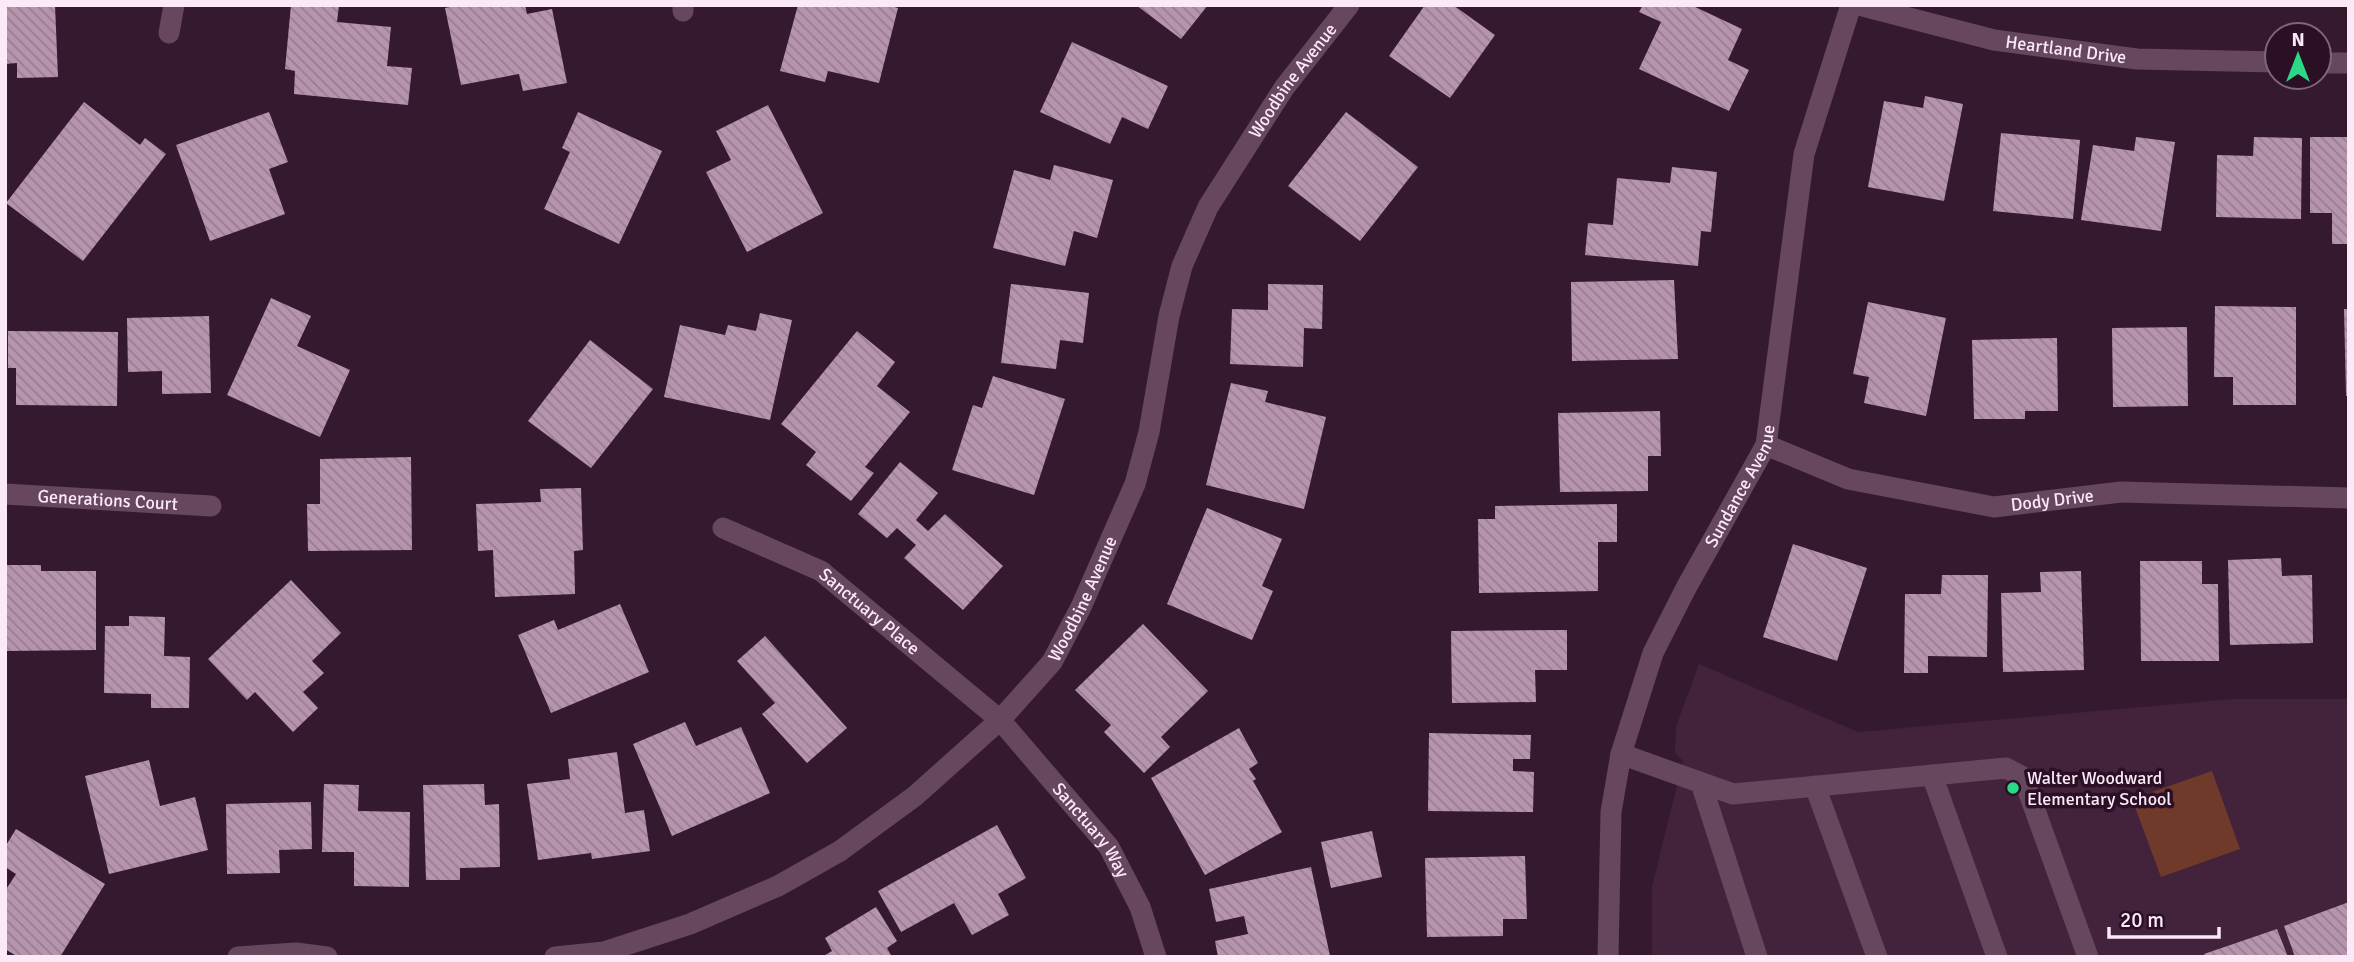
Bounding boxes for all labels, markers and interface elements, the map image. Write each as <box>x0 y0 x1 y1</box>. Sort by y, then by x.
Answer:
street label: Woodbine Avenue <box>1244 19 1341 142</box>
north arrow <box>2263 21 2333 91</box>
text: N <box>2291 28 2305 52</box>
street label: Heartland Drive <box>2004 31 2128 68</box>
street label: Sundance Avenue <box>1700 423 1780 551</box>
street label: Dody Drive <box>2010 484 2095 516</box>
street label: Generations Court <box>37 485 179 515</box>
street label: Woodbine Avenue <box>1043 533 1122 665</box>
street label: Sanctuary Place <box>815 563 924 660</box>
place label: Walter Woodward Elementary School <box>2027 767 2172 810</box>
street label: Sanctuary Way <box>1048 778 1134 882</box>
marker: Walter Woodward Elementary School <box>2005 780 2021 796</box>
scale bar <box>2109 895 2219 939</box>
text: 20 m <box>2120 907 2164 933</box>

